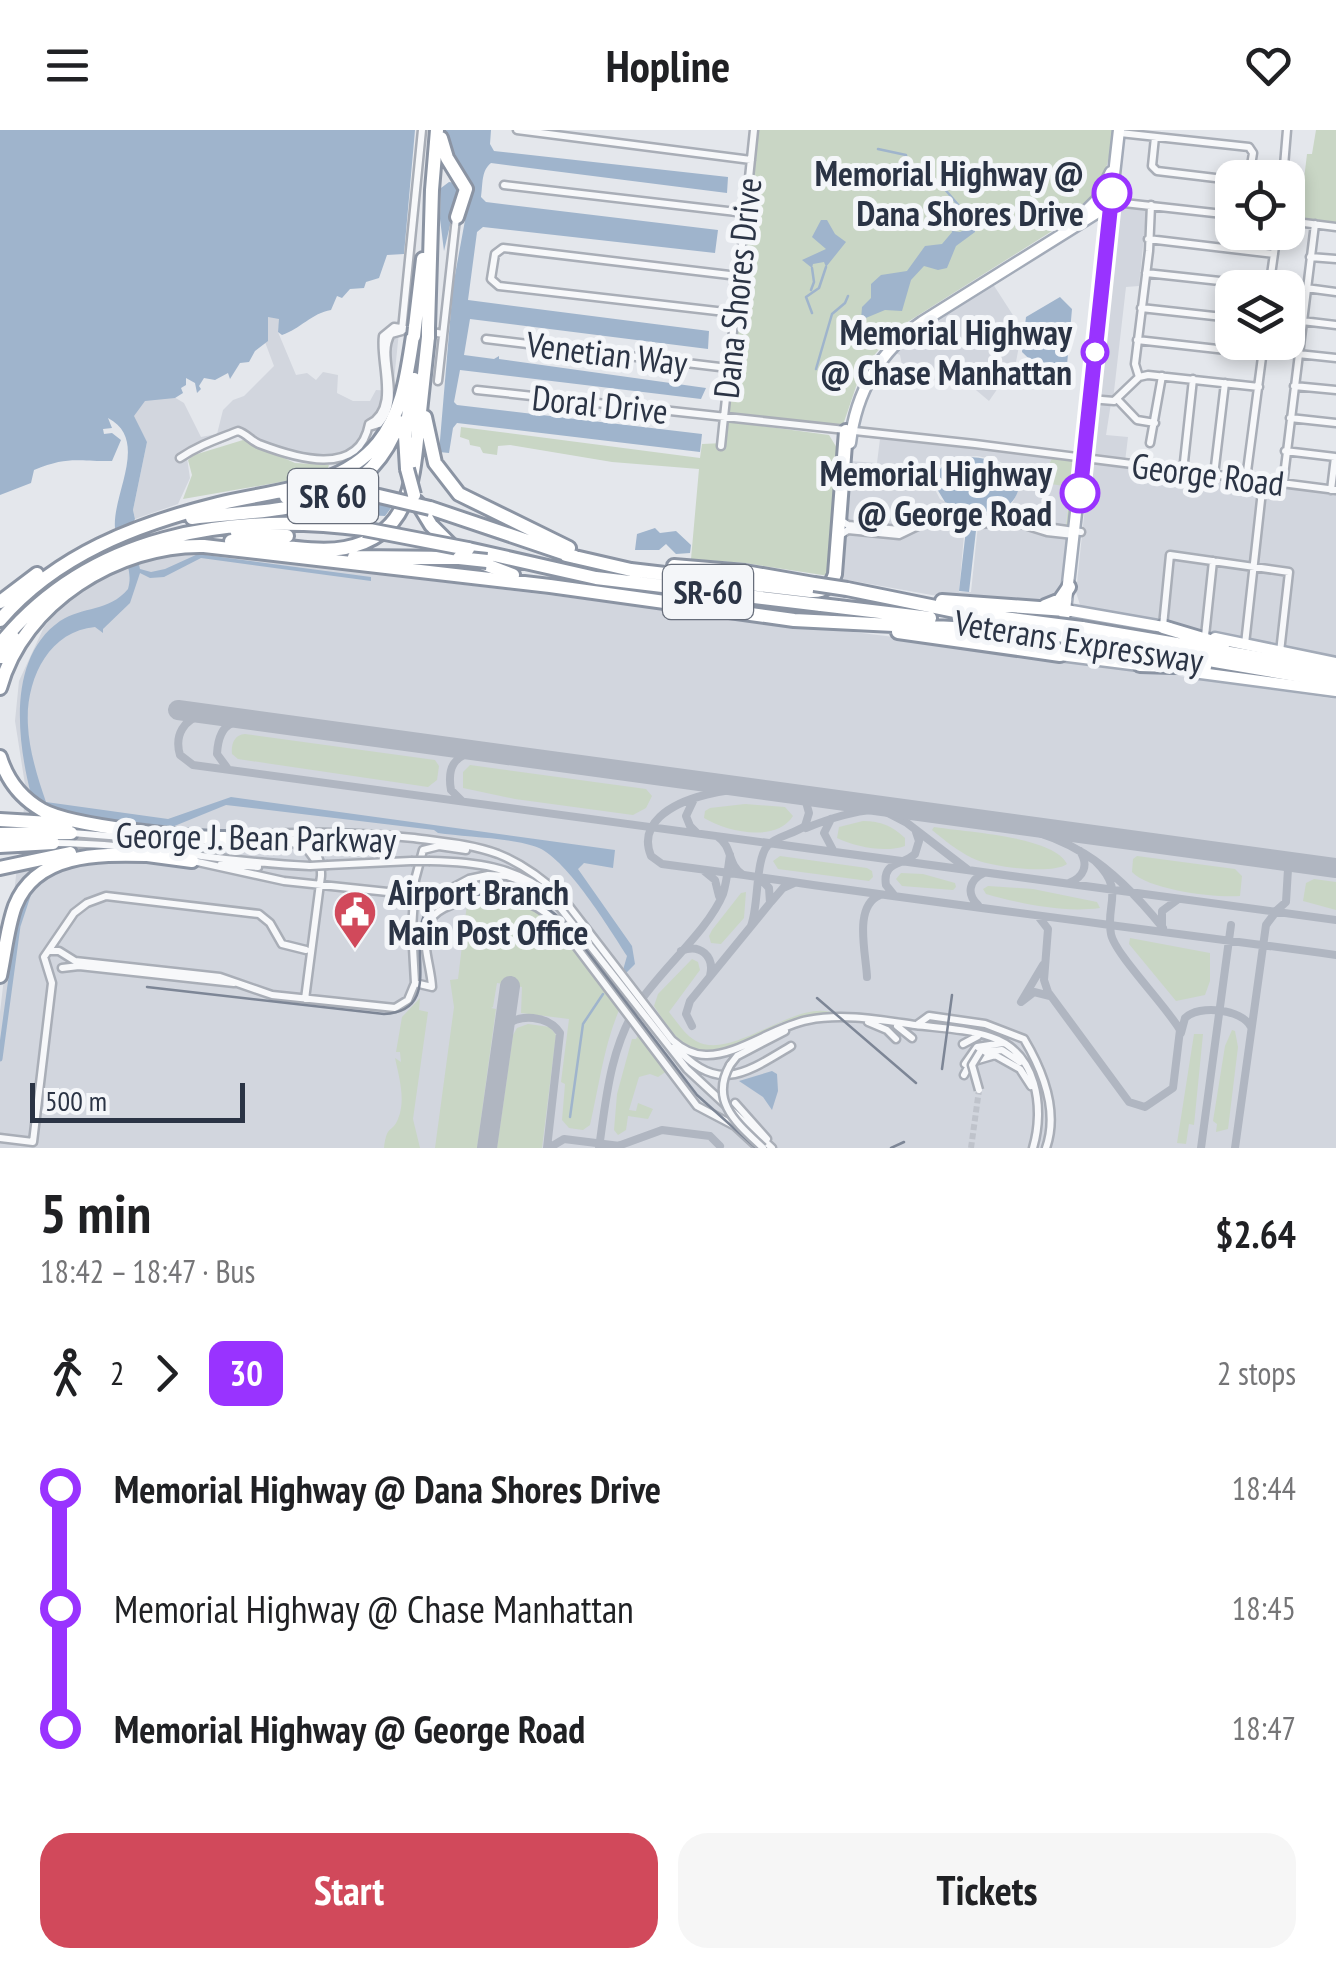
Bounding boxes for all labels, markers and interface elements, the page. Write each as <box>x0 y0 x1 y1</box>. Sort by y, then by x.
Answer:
text: Hopline <box>606 36 730 94</box>
icon: menu <box>40 38 95 93</box>
icon: heart <box>1241 38 1296 93</box>
place label: Memorial Highway @ Dana Shores Drive <box>815 150 1084 236</box>
map controls <box>1215 160 1305 360</box>
button: locate <box>1215 160 1305 250</box>
marker: Memorial Highway @ Dana Shores Drive <box>1093 174 1131 212</box>
street label: Dana Shores Drive <box>703 175 771 401</box>
button: layers <box>1215 270 1305 360</box>
place label: Memorial Highway @ Chase Manhattan <box>820 309 1073 395</box>
street label: Venetian Way <box>523 320 691 386</box>
marker: Memorial Highway @ Chase Manhattan <box>1082 339 1108 365</box>
street label: Doral Drive <box>530 374 670 434</box>
street label: George Road <box>1129 442 1287 506</box>
place label: Memorial Highway @ George Road <box>820 450 1053 536</box>
road number: SR 60 <box>288 469 378 523</box>
marker: Memorial Highway @ George Road <box>1061 474 1099 512</box>
road number: SR-60 <box>663 565 753 619</box>
street label: Veterans Expressway <box>950 598 1207 683</box>
street label: George J. Bean Parkway <box>115 812 397 862</box>
place label: Airport Branch Main Post Office <box>387 869 588 955</box>
public building icon: Airport Branch Main Post Office <box>332 889 378 950</box>
scale bar <box>30 1078 245 1123</box>
text: 500 m <box>45 1082 107 1119</box>
text: 5 min <box>40 1177 151 1248</box>
text: $2.64 <box>1215 1209 1296 1258</box>
text: 18:42 – 18:47 · Bus <box>40 1250 255 1292</box>
icon: walk <box>40 1346 95 1401</box>
icon: forward <box>139 1346 194 1401</box>
text: 30 <box>229 1350 263 1396</box>
text: 2 <box>110 1352 124 1394</box>
text: 2 stops <box>1217 1352 1296 1394</box>
text: Memorial Highway @ Dana Shores Drive <box>114 1464 661 1513</box>
text: 18:44 <box>1232 1467 1296 1509</box>
text: Memorial Highway @ Chase Manhattan <box>114 1584 634 1633</box>
text: 18:45 <box>1232 1587 1296 1629</box>
text: Memorial Highway @ George Road <box>114 1704 585 1753</box>
text: 18:47 <box>1232 1707 1296 1749</box>
button: Start <box>40 1833 658 1948</box>
button: Tickets <box>678 1833 1296 1948</box>

